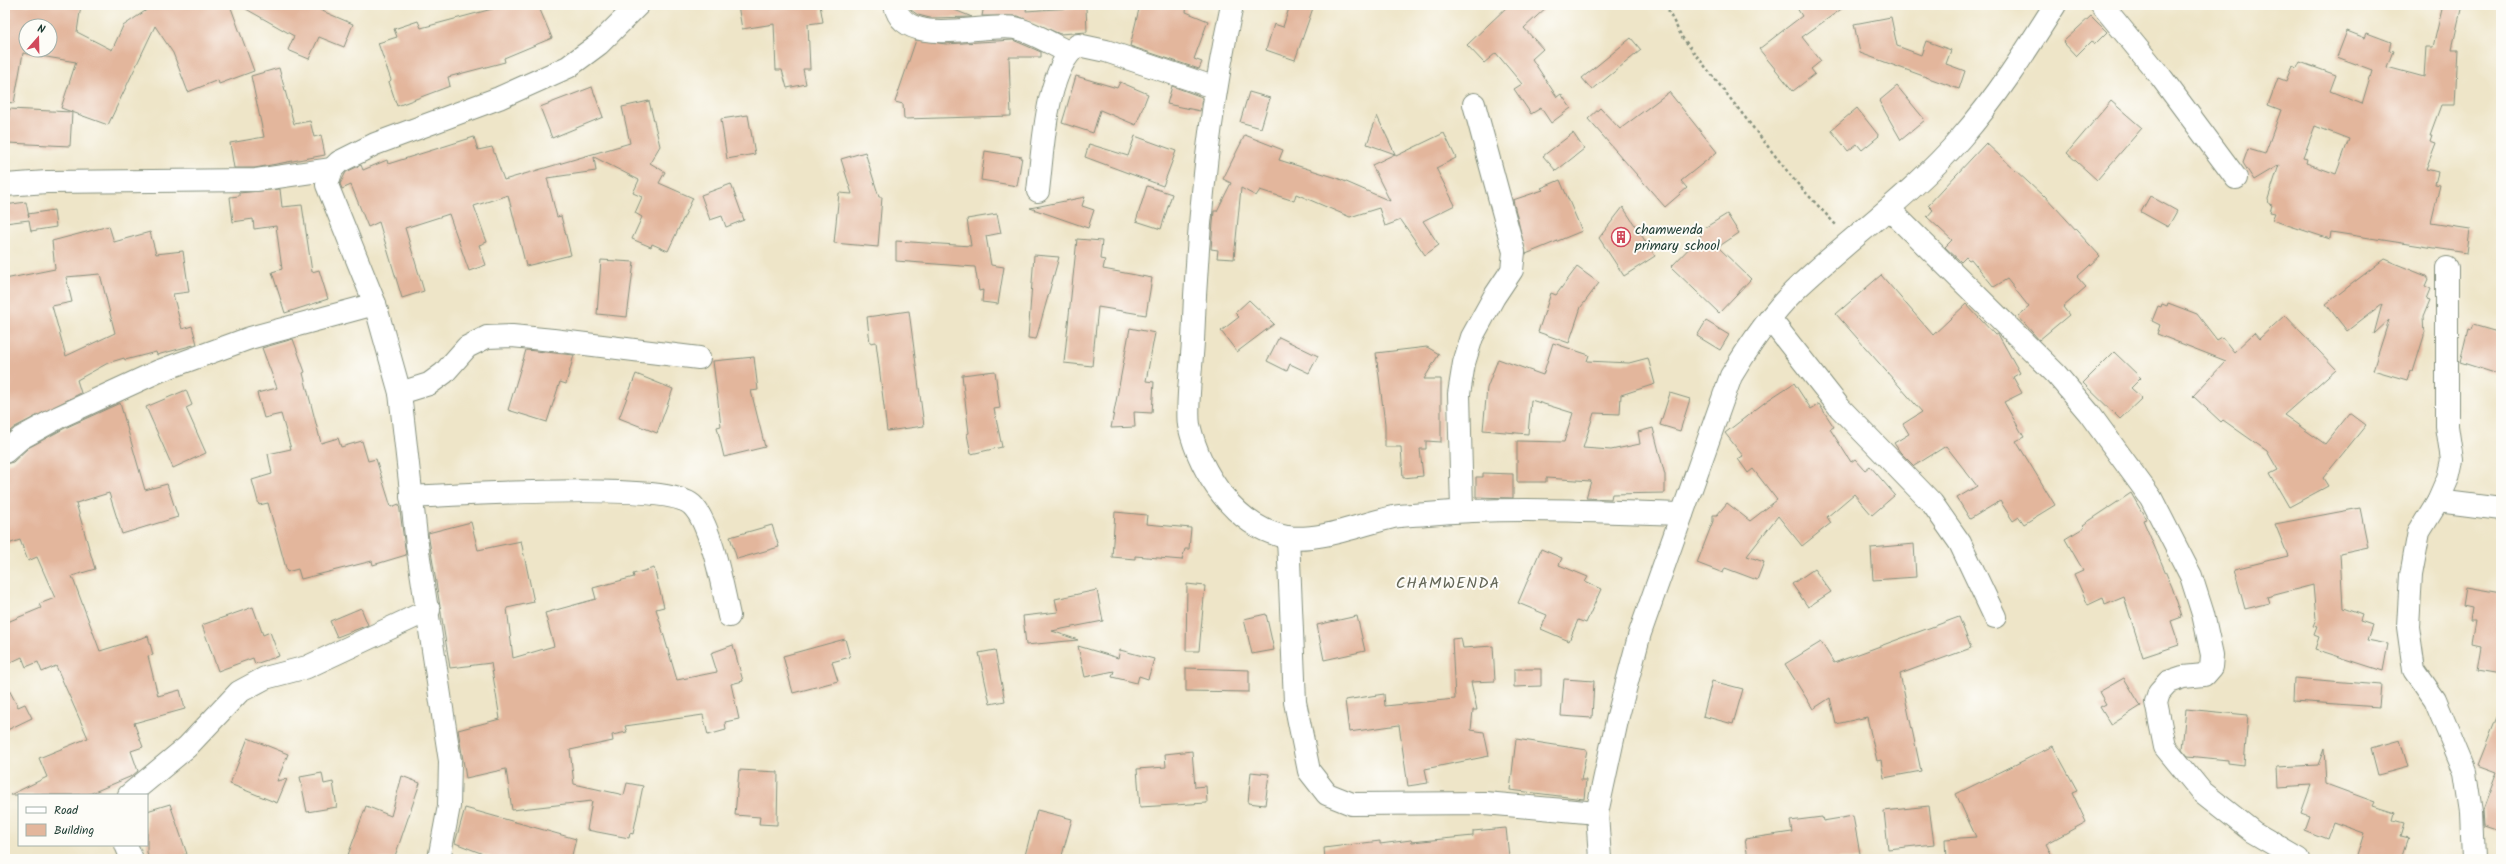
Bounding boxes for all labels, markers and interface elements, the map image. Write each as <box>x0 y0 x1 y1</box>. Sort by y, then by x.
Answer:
north arrow <box>18 18 58 58</box>
text: N <box>35 20 47 39</box>
place label: chamwenda primary school <box>1634 219 1721 257</box>
building icon: chamwenda primary school <box>1610 226 1632 248</box>
district label: CHAMWENDA <box>1396 571 1500 596</box>
legend <box>18 794 148 846</box>
text: Road <box>54 801 79 820</box>
text: Building <box>54 821 94 840</box>

